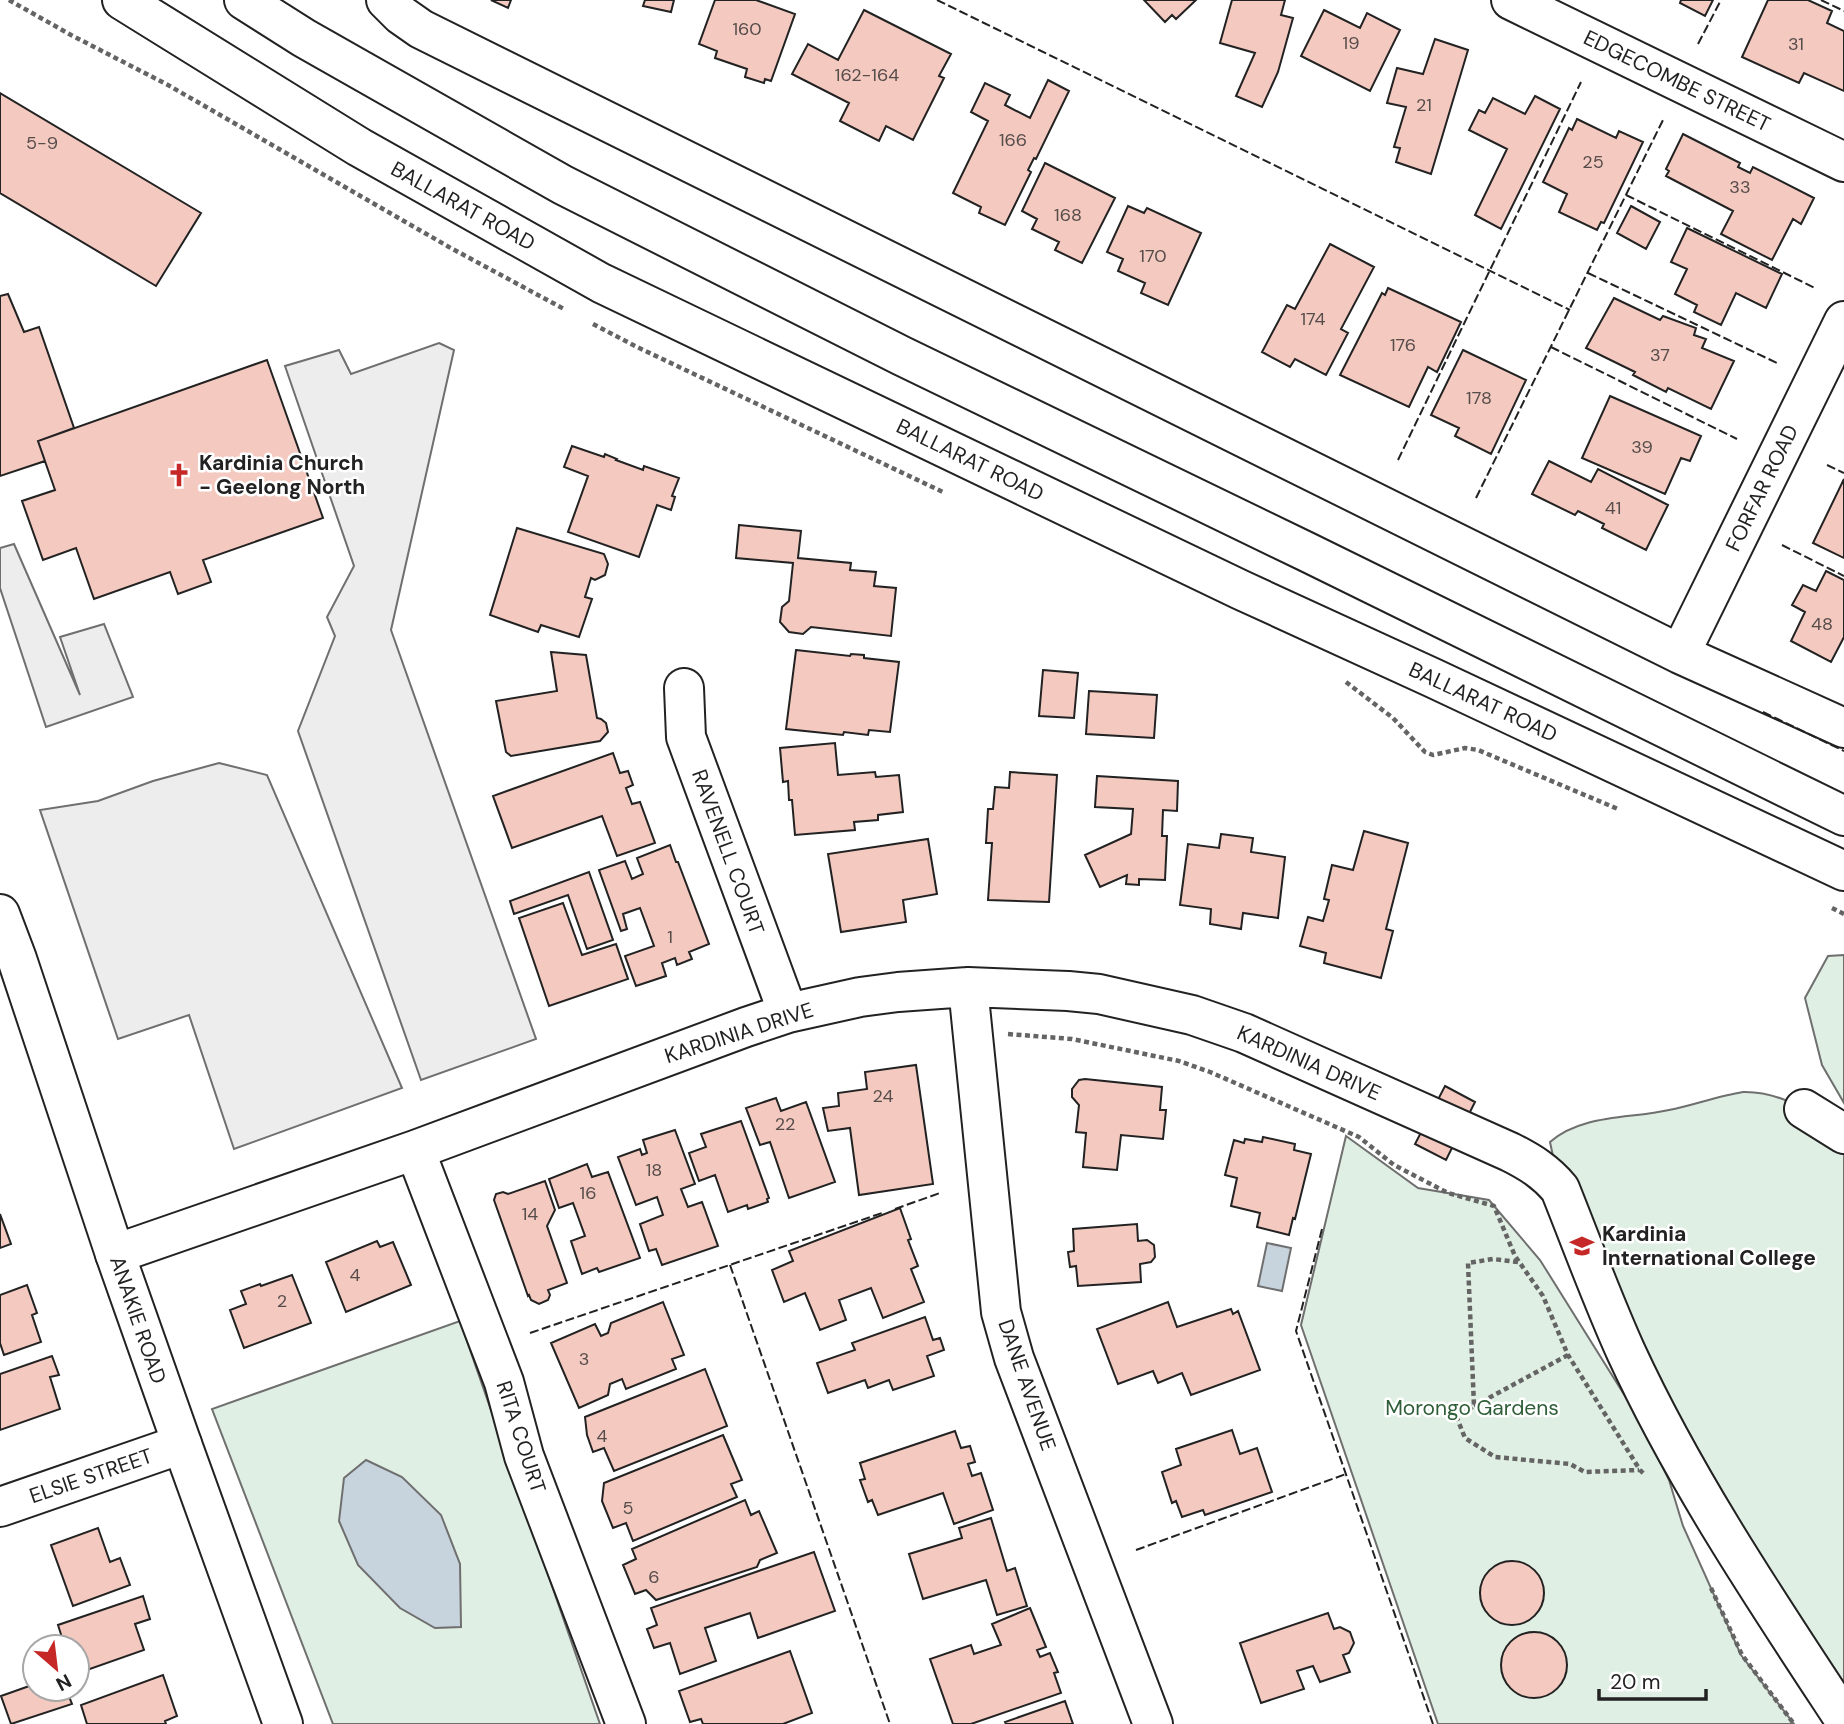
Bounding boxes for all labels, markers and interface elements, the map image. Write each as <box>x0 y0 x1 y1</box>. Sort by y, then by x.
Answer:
house number: 160 <box>732 17 762 41</box>
street label: EDGECOMBE STREET <box>1579 24 1775 139</box>
house number: 19 <box>1343 31 1359 55</box>
house number: 31 <box>1788 32 1804 56</box>
house number: 162-164 <box>835 63 899 87</box>
house number: 21 <box>1416 93 1432 117</box>
house number: 166 <box>999 128 1027 152</box>
house number: 5-9 <box>26 131 58 155</box>
house number: 25 <box>1582 150 1604 174</box>
street label: BALLARAT ROAD <box>386 155 540 257</box>
house number: 33 <box>1729 175 1751 199</box>
house number: 168 <box>1054 203 1082 227</box>
house number: 170 <box>1139 244 1167 268</box>
house number: 174 <box>1300 307 1326 331</box>
house number: 176 <box>1390 333 1416 357</box>
house number: 37 <box>1650 343 1670 367</box>
house number: 178 <box>1466 386 1492 410</box>
street label: BALLARAT ROAD <box>892 412 1048 508</box>
street label: FORFAR ROAD <box>1719 420 1805 556</box>
house number: 39 <box>1631 435 1653 459</box>
place label: Kardinia Church - Geelong North <box>199 449 365 501</box>
church icon: Kardinia Church - Geelong North <box>165 461 193 489</box>
house number: 41 <box>1605 496 1621 520</box>
house number: 48 <box>1811 612 1833 636</box>
street label: BALLARAT ROAD <box>1404 655 1562 749</box>
street label: RAVENELL COURT <box>685 766 771 939</box>
house number: 1 <box>667 925 673 949</box>
street label: KARDINIA DRIVE <box>661 996 817 1070</box>
street label: KARDINIA DRIVE <box>1233 1019 1385 1107</box>
house number: 24 <box>873 1084 894 1108</box>
house number: 22 <box>775 1112 795 1136</box>
house number: 18 <box>646 1158 662 1182</box>
house number: 16 <box>580 1181 596 1205</box>
house number: 14 <box>522 1202 538 1226</box>
place label: Kardinia International College <box>1602 1220 1816 1272</box>
school or university icon: Kardinia International College <box>1568 1232 1596 1260</box>
street label: ANAKIE ROAD <box>103 1253 173 1387</box>
house number: 4 <box>350 1263 361 1287</box>
house number: 2 <box>277 1289 287 1313</box>
street label: DANE AVENUE <box>991 1316 1063 1454</box>
house number: 3 <box>579 1347 589 1371</box>
street label: RITA COURT <box>490 1377 552 1497</box>
park label: Morongo Gardens <box>1385 1394 1559 1422</box>
house number: 4 <box>597 1424 608 1448</box>
street label: ELSIE STREET <box>26 1442 156 1510</box>
house number: 5 <box>623 1496 633 1520</box>
house number: 6 <box>648 1565 660 1589</box>
north arrow <box>21 1633 91 1703</box>
scale bar <box>1599 1658 1706 1702</box>
text: N <box>52 1668 76 1697</box>
text: 20 m <box>1610 1668 1661 1696</box>

